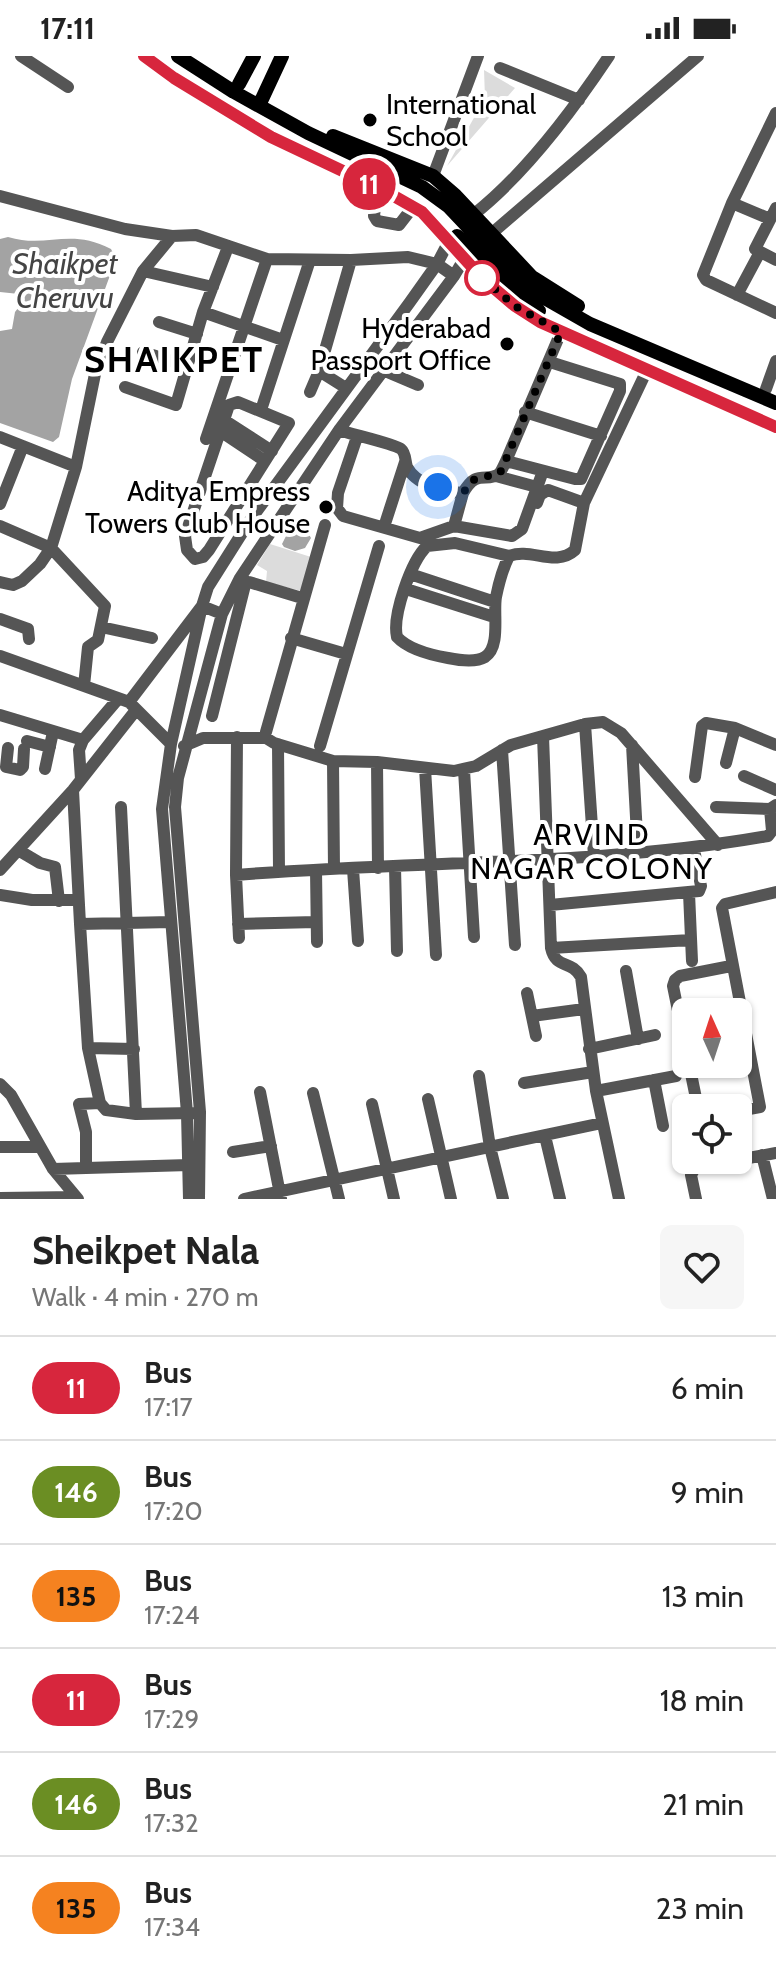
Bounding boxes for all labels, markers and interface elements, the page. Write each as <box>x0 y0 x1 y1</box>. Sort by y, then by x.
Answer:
text: 17:11 <box>40 10 95 47</box>
place label: International School <box>386 87 536 153</box>
marker: International School <box>361 111 379 129</box>
line badge: 11 <box>333 158 405 210</box>
text: 11 <box>359 167 379 201</box>
water label: Shaikpet Cheruvu <box>12 245 119 316</box>
unlabelled marker <box>465 261 499 295</box>
place label: Hyderabad Passport Office <box>310 311 491 377</box>
marker: Hyderabad Passport Office <box>498 335 516 353</box>
district label: SHAIKPET <box>84 337 264 381</box>
your location <box>418 467 458 507</box>
place label: Aditya Empress Towers Club House <box>85 474 310 540</box>
marker: Aditya Empress Towers Club House <box>317 498 335 516</box>
district label: ARVIND NAGAR COLONY <box>470 816 714 887</box>
north arrow <box>672 998 752 1078</box>
map controls <box>672 998 752 1174</box>
button: locate <box>672 1094 752 1174</box>
button: heart <box>660 1225 744 1309</box>
text: Sheikpet Nala <box>32 1227 259 1274</box>
text: Walk · 4 min · 270 m <box>32 1281 259 1313</box>
text: Bus <box>144 1354 192 1391</box>
text: 6 min <box>671 1370 744 1407</box>
text: 11 <box>66 1371 86 1405</box>
text: 17:17 <box>144 1391 193 1423</box>
text: Bus <box>144 1458 192 1495</box>
text: 9 min <box>671 1474 744 1511</box>
text: 146 <box>54 1475 98 1509</box>
text: 17:20 <box>144 1495 203 1527</box>
text: Bus <box>144 1562 192 1599</box>
text: 13 min <box>662 1578 744 1615</box>
text: 135 <box>56 1579 96 1613</box>
text: 17:24 <box>144 1599 200 1631</box>
text: Bus <box>144 1666 192 1703</box>
text: 18 min <box>660 1682 744 1719</box>
text: 11 <box>66 1683 86 1717</box>
text: 17:29 <box>144 1703 199 1735</box>
text: Bus <box>144 1770 192 1807</box>
text: 21 min <box>662 1786 744 1823</box>
text: 146 <box>54 1787 98 1821</box>
text: 17:32 <box>144 1807 199 1839</box>
text: Bus <box>144 1874 192 1911</box>
text: 23 min <box>656 1890 744 1927</box>
text: 135 <box>56 1891 96 1925</box>
text: 17:34 <box>144 1911 200 1943</box>

